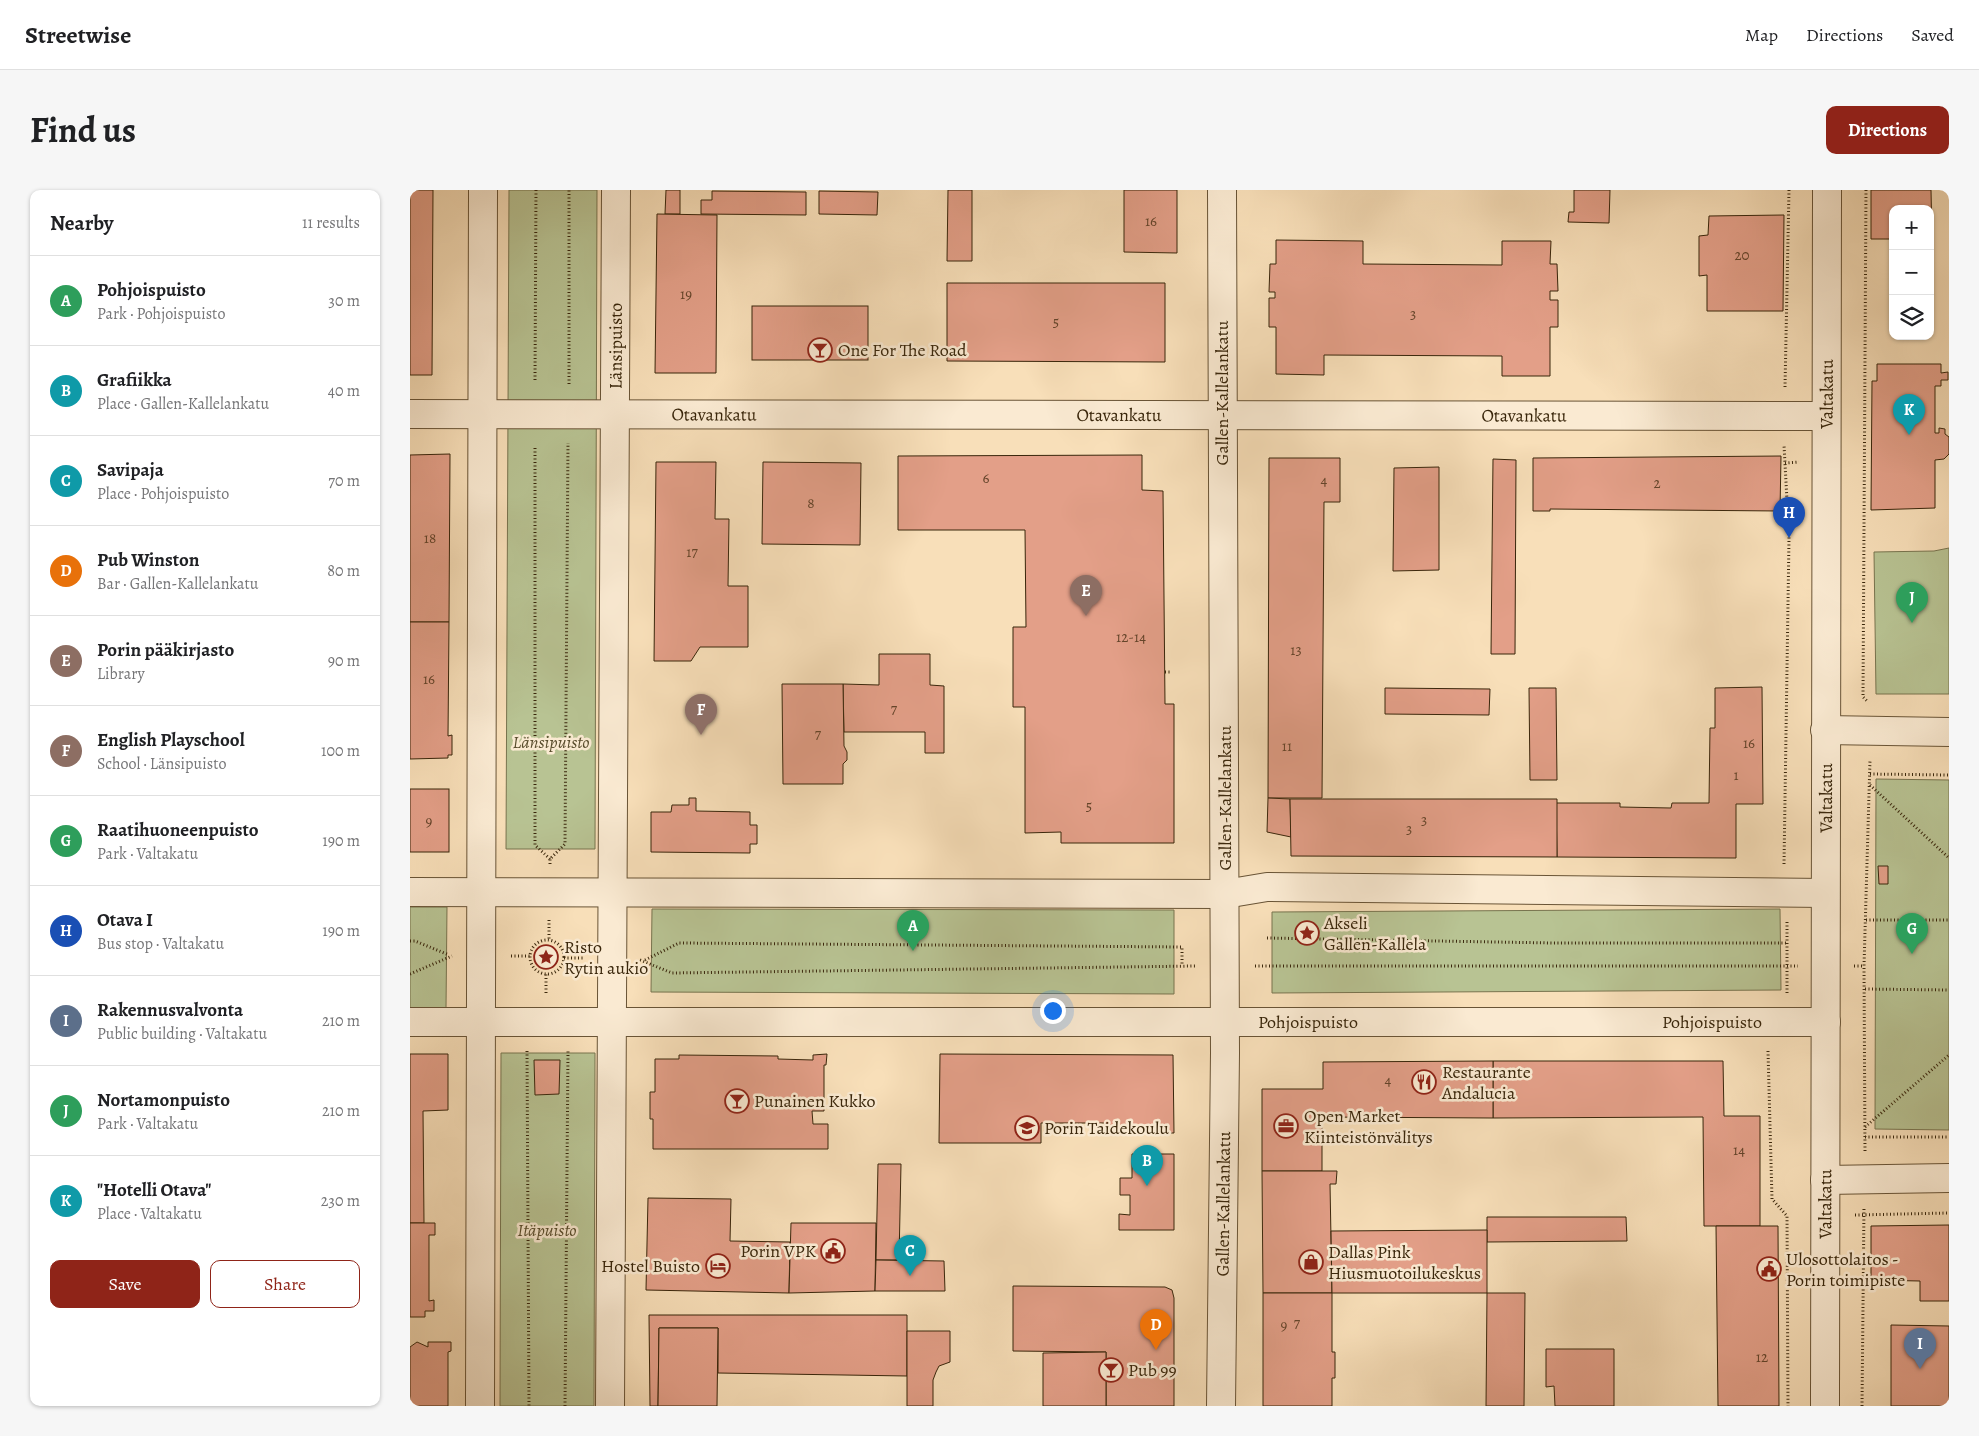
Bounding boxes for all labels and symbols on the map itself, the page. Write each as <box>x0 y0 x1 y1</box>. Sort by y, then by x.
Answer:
house number: 16 <box>1145 211 1157 231</box>
house number: 20 <box>1734 245 1750 265</box>
house number: 19 <box>680 284 692 304</box>
street label: Länsipuisto <box>604 303 628 389</box>
house number: 3 <box>1410 304 1416 324</box>
house number: 5 <box>1053 312 1059 332</box>
street label: Gallen-Kallelankatu <box>1210 320 1234 465</box>
bar icon: One For The Road <box>807 337 833 363</box>
place label: One For The Road <box>838 338 967 362</box>
street label: Valtakatu <box>1815 359 1839 430</box>
pin: K <box>1893 394 1925 435</box>
street label: Otavankatu <box>671 402 757 426</box>
street label: Otavankatu <box>1076 403 1162 427</box>
street label: Otavankatu <box>1481 404 1567 428</box>
house number: 6 <box>983 468 990 488</box>
house number: 4 <box>1321 470 1328 490</box>
house number: 2 <box>1653 473 1661 493</box>
house number: 8 <box>807 493 815 513</box>
pin: H <box>1773 497 1805 538</box>
house number: 18 <box>424 528 436 548</box>
house number: 17 <box>686 542 698 562</box>
pin: E <box>1070 575 1102 616</box>
pin: J <box>1896 582 1928 623</box>
house number: 12-14 <box>1116 627 1146 647</box>
house number: 13 <box>1290 640 1302 660</box>
house number: 16 <box>423 669 435 689</box>
pin: F <box>685 694 717 735</box>
house number: 7 <box>891 699 898 719</box>
house number: 7 <box>815 724 822 744</box>
street label: Gallen-Kallelankatu <box>1213 725 1237 870</box>
park label: Länsipuisto <box>512 730 590 754</box>
house number: 16 <box>1743 733 1755 753</box>
house number: 11 <box>1282 736 1292 756</box>
street label: Valtakatu <box>1814 763 1838 834</box>
house number: 1 <box>1733 765 1739 785</box>
house number: 5 <box>1086 796 1092 816</box>
house number: 3 <box>1421 810 1427 830</box>
house number: 9 <box>426 811 433 831</box>
house number: 3 <box>1406 819 1412 839</box>
pin: A <box>897 910 929 951</box>
place label: Akseli Gallen-Kallela <box>1323 911 1427 956</box>
pin: G <box>1896 913 1928 954</box>
place icon: Akseli Gallen-Kallela <box>1294 920 1320 946</box>
place label: Risto Rytin aukio <box>564 935 648 980</box>
place icon: Risto Rytin aukio <box>533 944 559 970</box>
your location <box>1040 998 1066 1024</box>
street label: Pohjoispuisto <box>1258 1010 1358 1034</box>
street label: Pohjoispuisto <box>1662 1010 1762 1034</box>
place label: Restaurante Andalucia <box>1441 1060 1531 1105</box>
restaurant icon: Restaurante Andalucia <box>1411 1069 1437 1095</box>
house number: 4 <box>1385 1070 1392 1090</box>
bar icon: Punainen Kukko <box>724 1088 750 1114</box>
place label: Punainen Kukko <box>754 1089 876 1113</box>
place label: Open Market Kiinteistönvälitys <box>1304 1104 1433 1149</box>
office icon: Open Market Kiinteistönvälitys <box>1273 1113 1299 1139</box>
school or university icon: Porin Taidekoulu <box>1014 1115 1040 1141</box>
place label: Porin Taidekoulu <box>1044 1116 1169 1140</box>
street label: Gallen-Kallelankatu <box>1210 1131 1236 1277</box>
house number: 14 <box>1733 1140 1745 1160</box>
pin: B <box>1131 1145 1163 1186</box>
street label: Valtakatu <box>1813 1169 1837 1240</box>
park label: Itäpuisto <box>517 1218 577 1242</box>
pin: C <box>894 1235 926 1276</box>
public building icon: Porin VPK <box>820 1238 846 1264</box>
place label: Porin VPK <box>740 1239 817 1263</box>
place label: Dallas Pink Hiusmuotoilukeskus <box>1328 1240 1481 1285</box>
place label: Ulosottolaitos - Porin toimipiste <box>1786 1247 1905 1292</box>
shop icon: Dallas Pink Hiusmuotoilukeskus <box>1298 1249 1324 1275</box>
hotel icon: Hostel Buisto <box>705 1253 731 1279</box>
place label: Hostel Buisto <box>601 1254 700 1278</box>
public building icon: Ulosottolaitos - Porin toimipiste <box>1756 1256 1782 1282</box>
pin: D <box>1140 1309 1172 1350</box>
house number: 7 <box>1294 1313 1301 1333</box>
house number: 9 <box>1281 1315 1288 1335</box>
pin: I <box>1904 1328 1936 1369</box>
house number: 12 <box>1756 1347 1768 1367</box>
bar icon: Pub 99 <box>1098 1357 1124 1383</box>
place label: Pub 99 <box>1128 1358 1177 1382</box>

